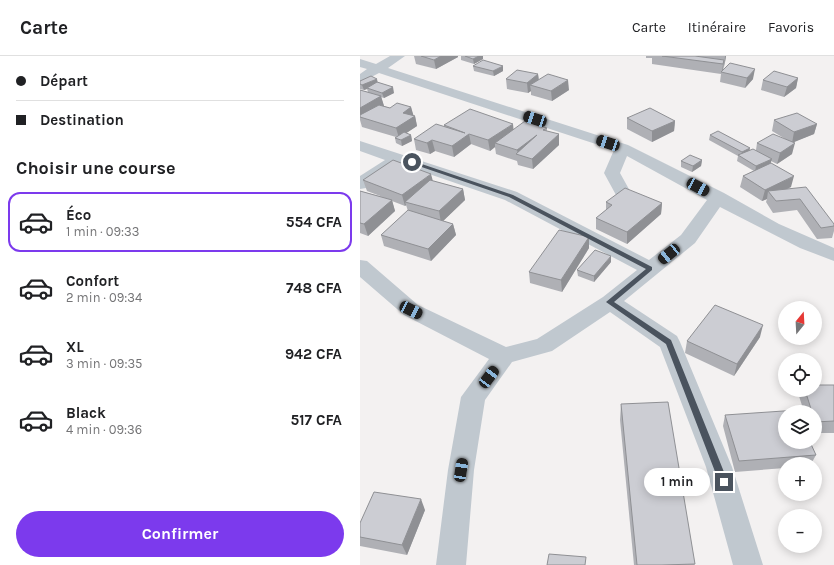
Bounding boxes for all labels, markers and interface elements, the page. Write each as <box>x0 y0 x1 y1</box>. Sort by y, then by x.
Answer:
text: Carte <box>20 17 68 39</box>
text: Carte <box>632 19 666 36</box>
text: Itinéraire <box>688 19 746 36</box>
text: Favoris <box>768 19 814 36</box>
text: Départ <box>40 72 88 90</box>
car <box>522 110 548 128</box>
text: Destination <box>40 111 124 129</box>
car <box>595 134 621 152</box>
route start <box>403 153 421 171</box>
text: Choisir une course <box>16 157 175 179</box>
car <box>685 176 711 198</box>
icon: car <box>18 204 54 240</box>
text: Éco <box>66 206 91 224</box>
text: 554 CFA <box>286 213 342 231</box>
text: 1 min · 09:33 <box>66 224 139 239</box>
car <box>656 242 682 266</box>
icon: car <box>18 270 54 306</box>
text: Confort <box>66 272 119 290</box>
text: 748 CFA <box>286 279 342 297</box>
text: 2 min · 09:34 <box>66 290 142 305</box>
car <box>398 299 424 321</box>
north arrow <box>778 301 822 345</box>
map controls <box>778 301 822 553</box>
icon: car <box>18 336 54 372</box>
text: XL <box>66 338 84 356</box>
text: 942 CFA <box>285 345 342 363</box>
button: locate <box>778 353 822 397</box>
text: 3 min · 09:35 <box>66 356 142 371</box>
car <box>477 364 501 390</box>
icon: car <box>18 402 54 438</box>
text: Black <box>66 404 106 422</box>
button: layers <box>778 405 822 449</box>
text: 517 CFA <box>291 411 342 429</box>
text: 4 min · 09:36 <box>66 422 142 437</box>
car <box>453 457 469 483</box>
button: + <box>778 457 822 501</box>
callout: 1 min <box>644 468 710 496</box>
route end <box>715 473 733 491</box>
text: 1 min <box>661 474 693 489</box>
button: − <box>778 509 822 553</box>
button: Confirmer <box>16 511 344 557</box>

